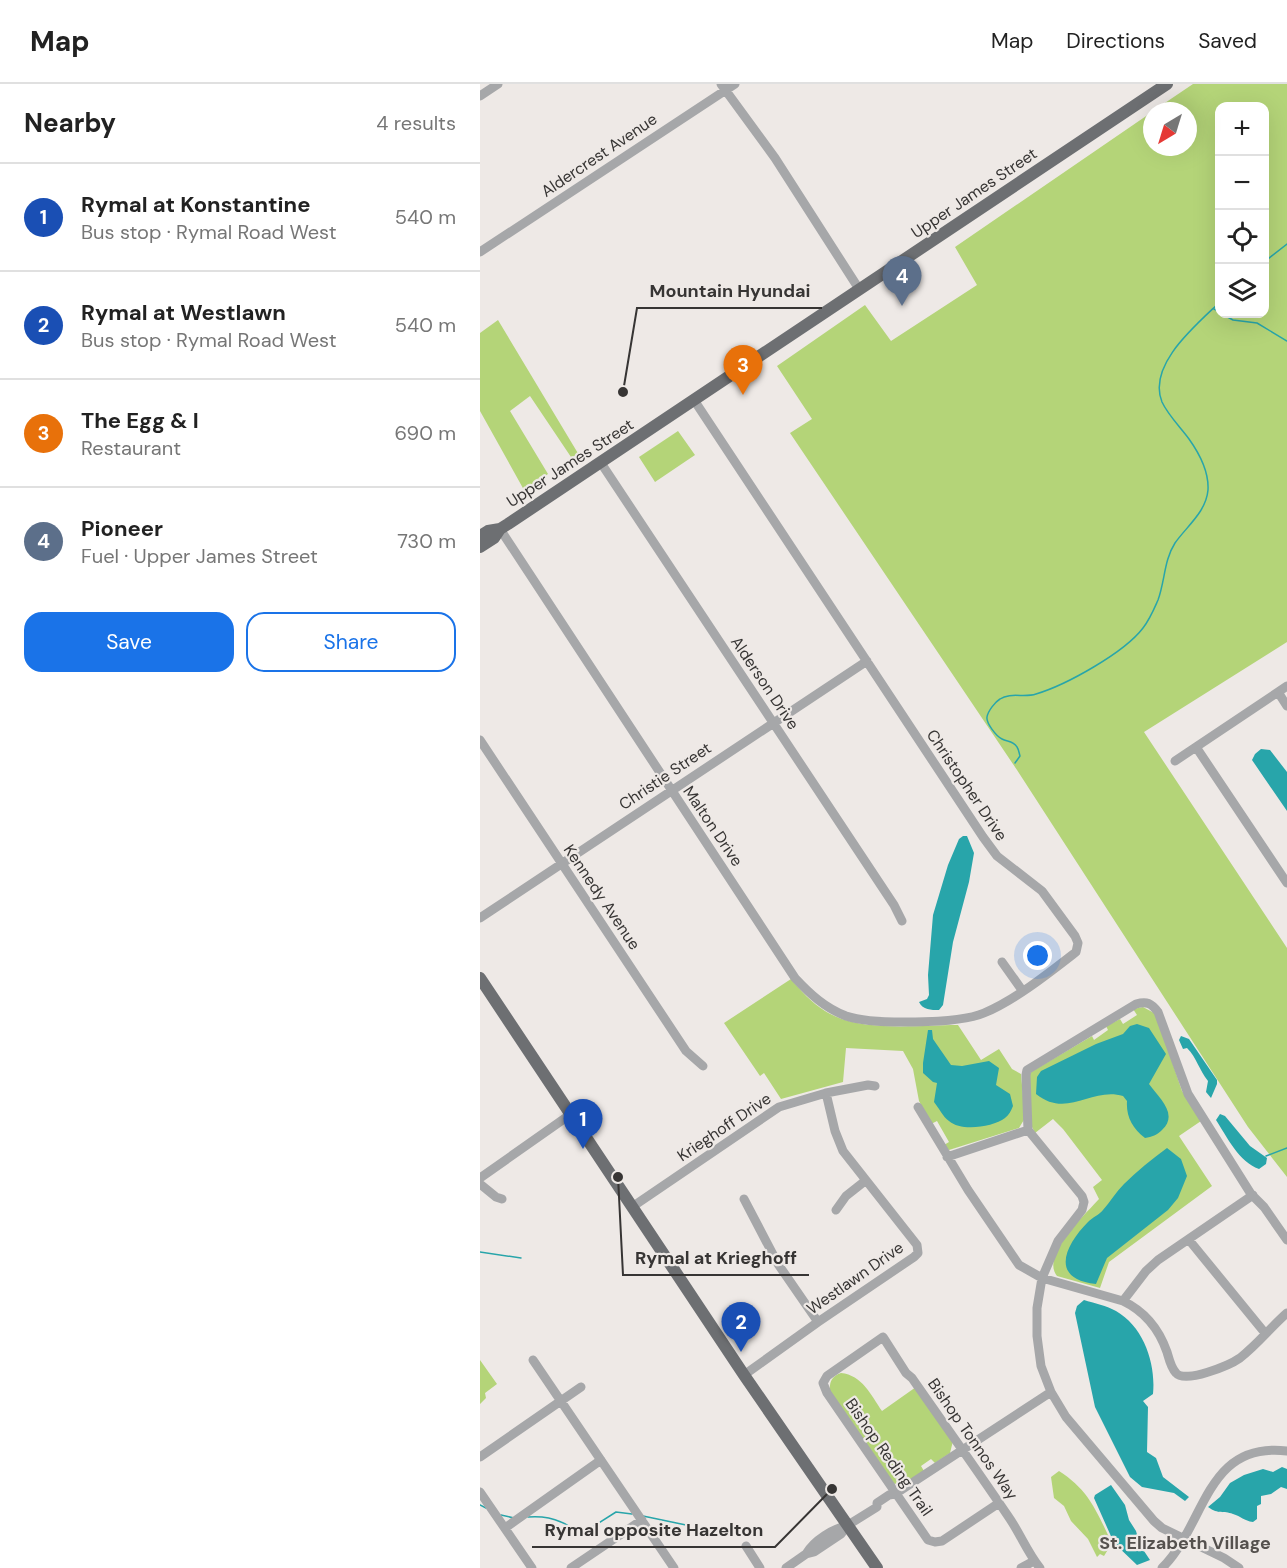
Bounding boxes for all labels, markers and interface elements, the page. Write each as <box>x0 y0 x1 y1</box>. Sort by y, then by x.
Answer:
text: Map <box>30 23 90 60</box>
text: Map <box>991 27 1033 55</box>
text: Directions <box>1066 27 1165 55</box>
text: Saved <box>1198 27 1257 55</box>
north arrow <box>1143 102 1197 156</box>
map controls <box>1215 102 1269 318</box>
button: + <box>1215 102 1269 156</box>
text: Nearby <box>24 106 116 140</box>
street label: Aldercrest Avenue <box>537 108 661 202</box>
text: 4 results <box>376 110 456 136</box>
street label: Upper James Street <box>907 143 1041 243</box>
button: − <box>1215 156 1269 210</box>
text: Rymal at Konstantine <box>81 190 310 219</box>
text: 1 <box>40 204 47 230</box>
text: 540 m <box>395 204 456 230</box>
button: locate <box>1215 210 1269 264</box>
text: Bus stop · Rymal Road West <box>81 219 337 245</box>
pin: 4 <box>882 256 922 306</box>
button: layers <box>1215 264 1269 318</box>
callout: Mountain Hyundai <box>637 272 822 308</box>
text: Mountain Hyundai <box>650 279 810 303</box>
text: Rymal at Westlawn <box>81 298 286 327</box>
text: 2 <box>38 312 49 338</box>
text: 540 m <box>395 312 456 338</box>
text: Bus stop · Rymal Road West <box>81 327 337 353</box>
pin: 3 <box>724 346 762 395</box>
text: The Egg & I <box>81 406 199 435</box>
street label: Upper James Street <box>502 414 638 512</box>
text: 3 <box>37 420 50 446</box>
text: 690 m <box>394 420 456 446</box>
text: Restaurant <box>81 435 181 461</box>
text: Pioneer <box>81 514 163 543</box>
text: 4 <box>37 528 50 554</box>
text: 730 m <box>397 528 456 554</box>
text: Fuel · Upper James Street <box>81 543 318 569</box>
button: Save <box>24 612 234 672</box>
button: Share <box>246 612 456 672</box>
street label: Alderson Drive <box>726 632 804 734</box>
street label: Christopher Drive <box>922 725 1012 845</box>
street label: Christie Street <box>615 737 715 815</box>
street label: Malton Drive <box>678 782 748 870</box>
street label: Kennedy Avenue <box>559 840 645 954</box>
your location <box>1023 941 1052 970</box>
street label: Krieghoff Drive <box>673 1088 775 1166</box>
pin: 1 <box>564 1100 602 1149</box>
street label: Westlawn Drive <box>803 1237 907 1319</box>
callout: Rymal at Krieghoff <box>623 1239 809 1275</box>
text: Rymal at Krieghoff <box>635 1246 797 1270</box>
pin: 2 <box>722 1302 760 1352</box>
street label: Bishop Tonnos Way <box>923 1374 1023 1504</box>
street label: Bishop Reding Trail <box>841 1394 937 1520</box>
callout: Rymal opposite Hazelton <box>532 1511 775 1547</box>
text: Rymal opposite Hazelton <box>545 1518 763 1542</box>
district label: St. Elizabeth Village <box>1099 1531 1271 1555</box>

